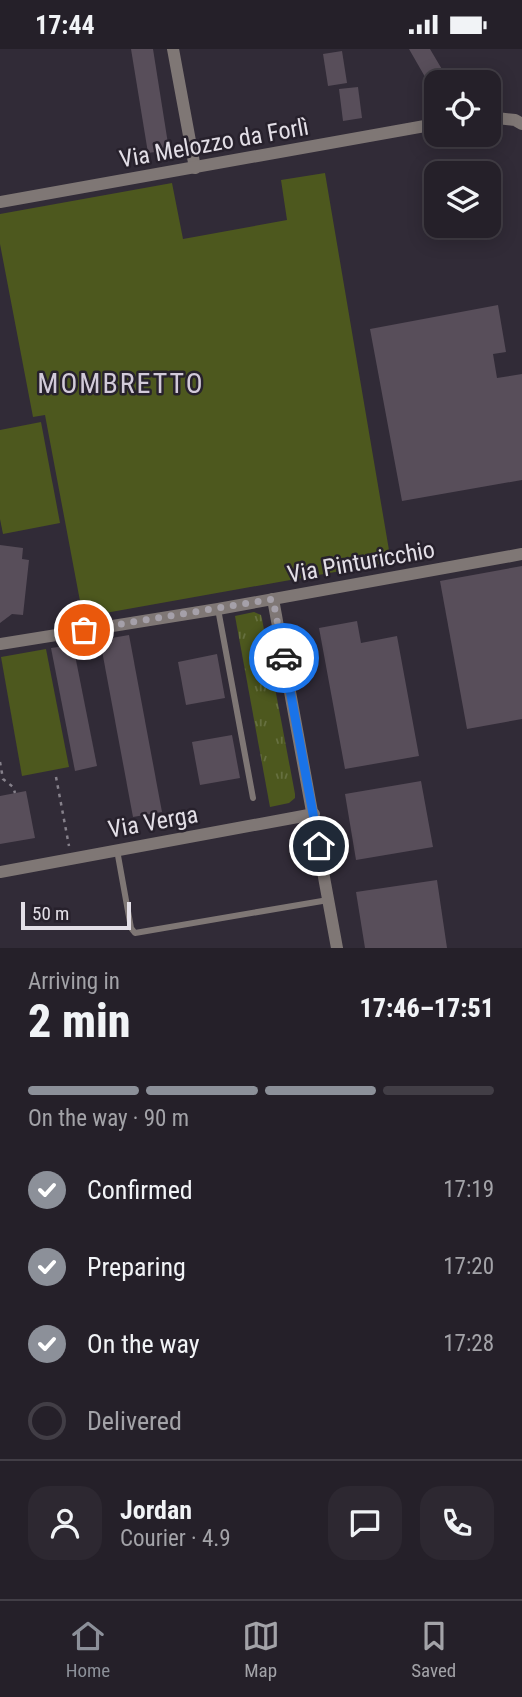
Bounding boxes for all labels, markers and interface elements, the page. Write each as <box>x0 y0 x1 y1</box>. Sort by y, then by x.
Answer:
text: 17:44 <box>35 10 95 40</box>
map controls <box>424 70 501 238</box>
button: locate <box>424 70 501 147</box>
street label: Via Melozzo da Forlì <box>117 113 311 173</box>
button: layers <box>424 161 501 238</box>
district label: MOMBRETTO <box>37 367 205 400</box>
street label: Via Pinturicchio <box>285 535 437 589</box>
pin <box>54 600 114 660</box>
icon: bag <box>65 611 103 649</box>
courier <box>249 623 319 693</box>
icon: car <box>265 639 303 677</box>
street label: Via Verga <box>106 800 200 844</box>
pin <box>289 816 349 876</box>
icon: home <box>300 827 338 865</box>
scale bar <box>21 899 131 931</box>
text: 50 m <box>32 902 69 925</box>
text: Arriving in <box>28 968 120 995</box>
text: 17:46–17:51 <box>360 993 494 1023</box>
text: 2 min <box>28 994 131 1048</box>
text: On the way · 90 m <box>28 1105 189 1132</box>
icon: check <box>28 1171 66 1209</box>
text: Confirmed <box>87 1175 193 1205</box>
text: 17:19 <box>443 1176 494 1203</box>
icon: check <box>28 1248 66 1286</box>
text: Preparing <box>87 1252 186 1282</box>
text: 17:20 <box>443 1253 494 1280</box>
icon: check <box>28 1325 66 1363</box>
text: On the way <box>87 1329 200 1359</box>
text: 17:28 <box>443 1330 494 1357</box>
text: Delivered <box>87 1406 182 1436</box>
button: person <box>28 1486 102 1560</box>
button: chat <box>328 1486 402 1560</box>
button: phone <box>420 1486 494 1560</box>
text: Jordan <box>120 1495 192 1525</box>
text: Courier · 4.9 <box>120 1525 231 1552</box>
tab: Home <box>66 1617 110 1682</box>
tab: Map <box>242 1617 280 1682</box>
tab: Saved <box>411 1617 456 1682</box>

